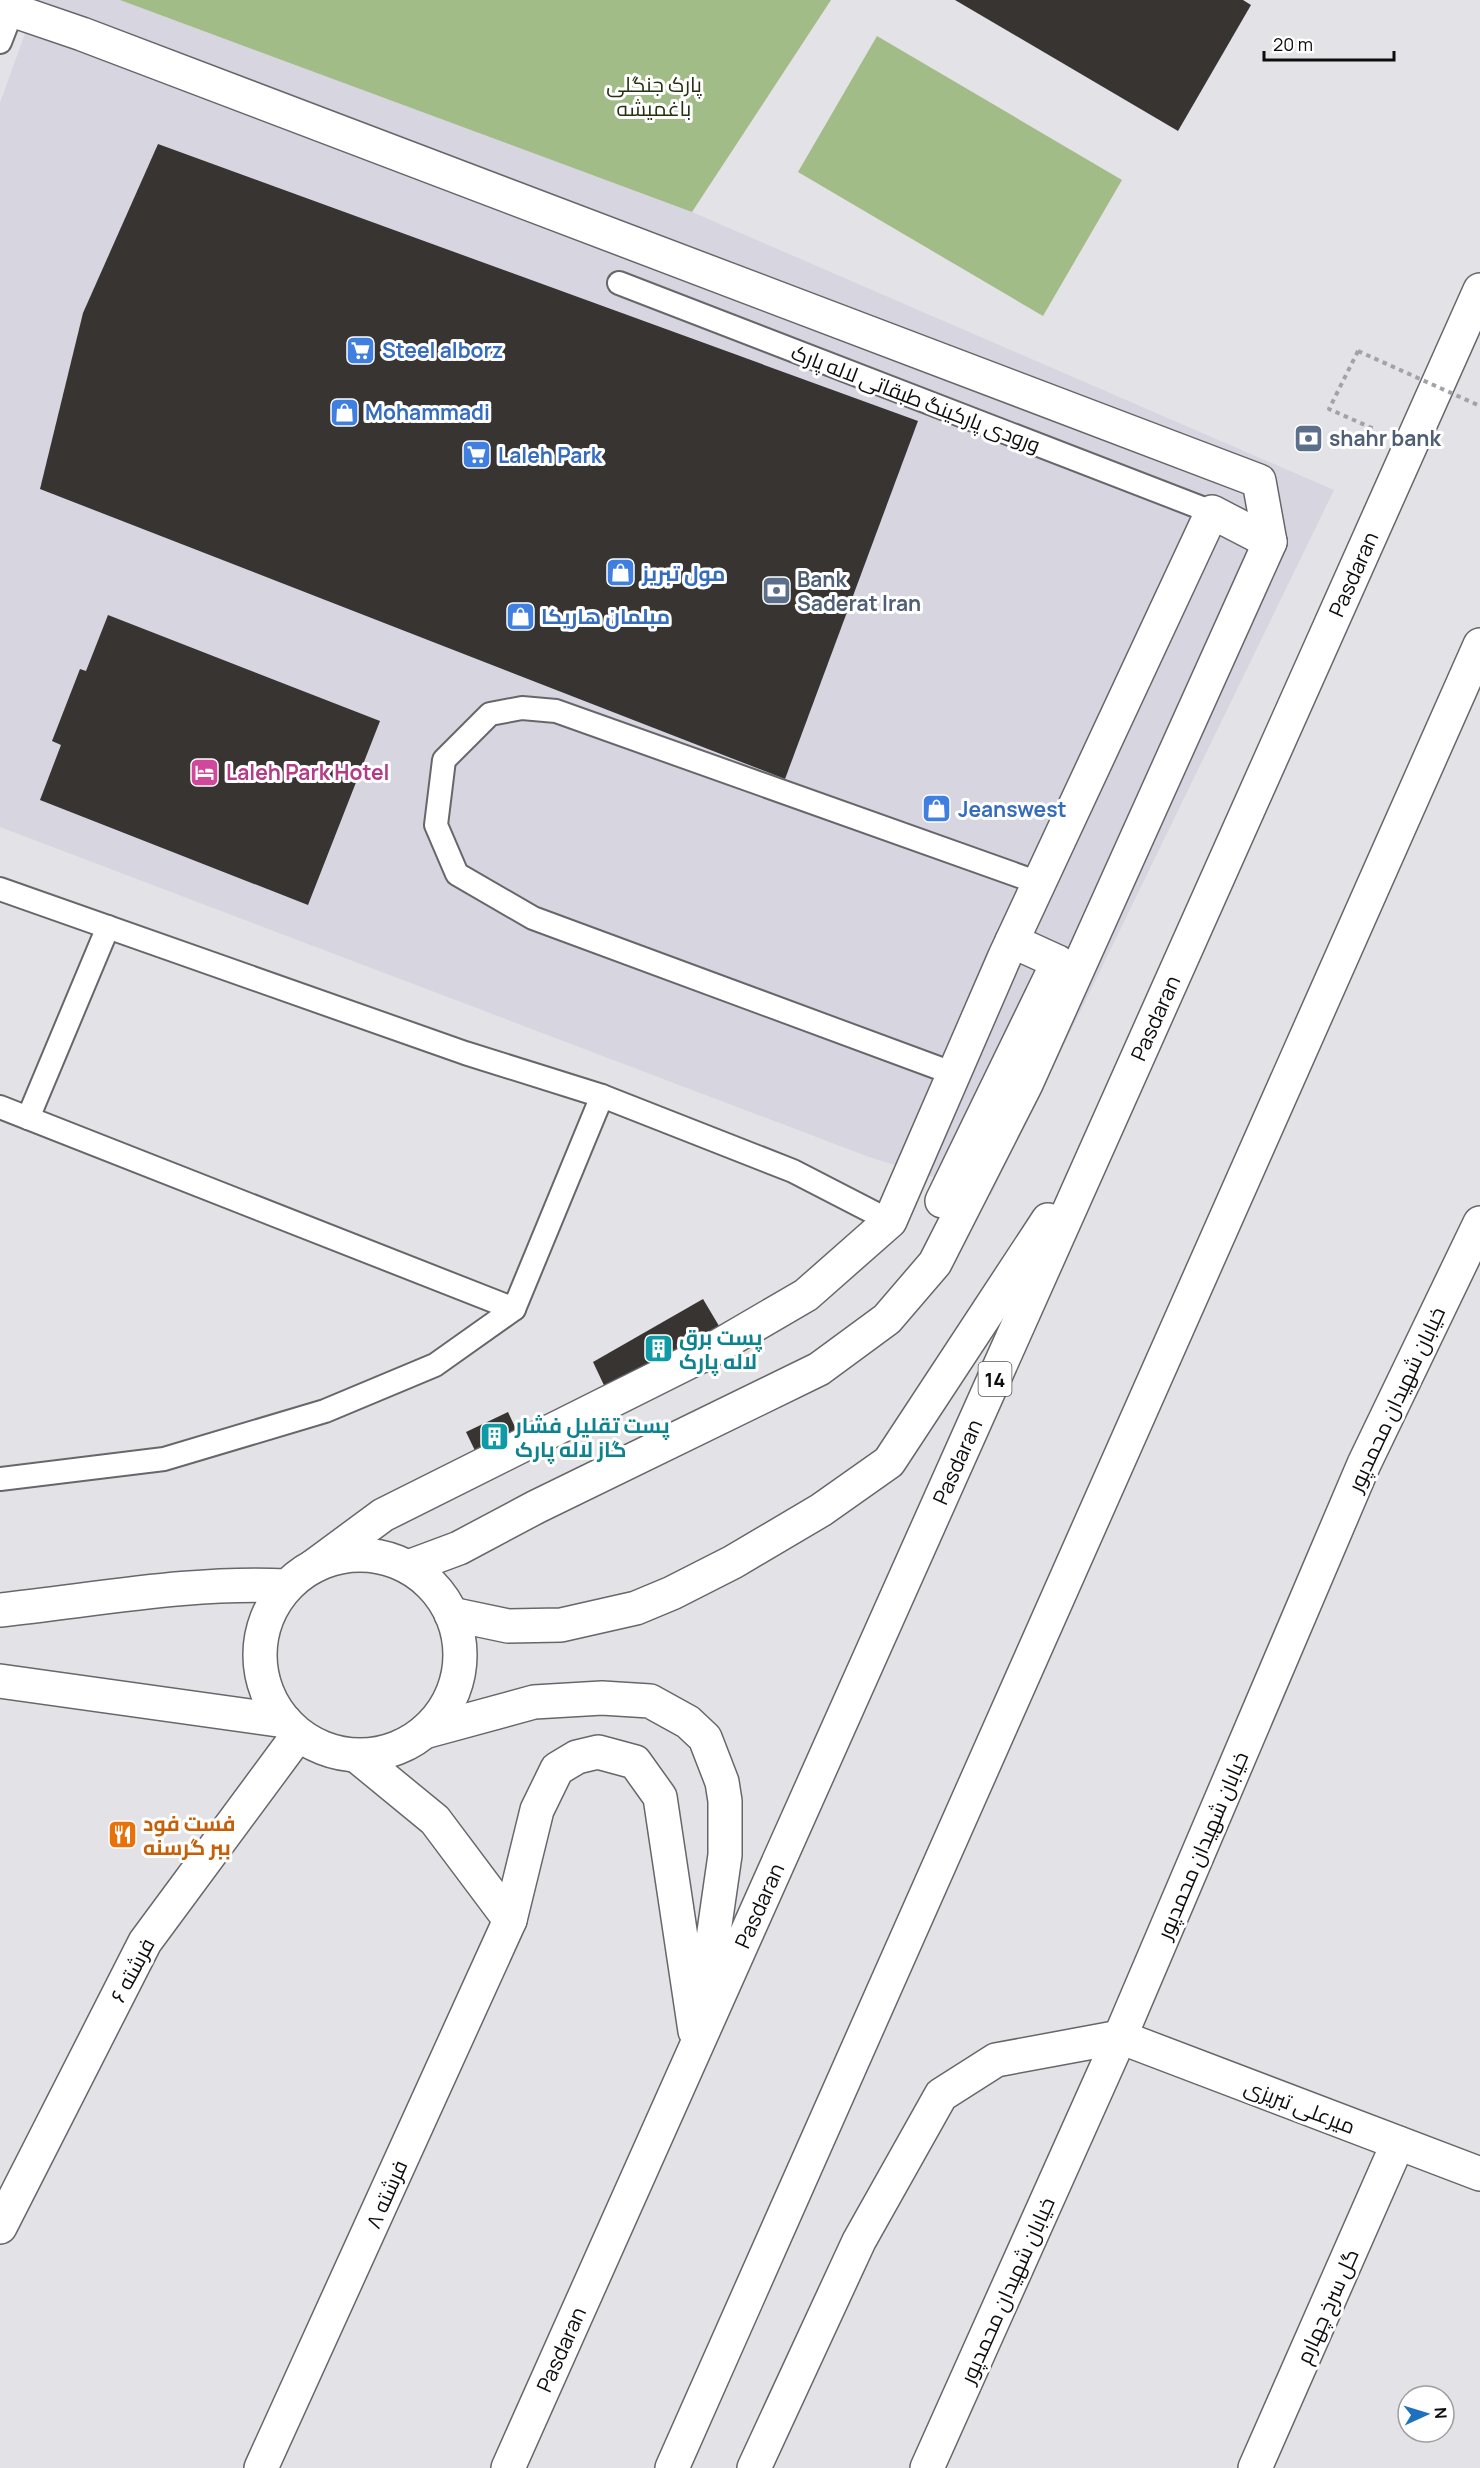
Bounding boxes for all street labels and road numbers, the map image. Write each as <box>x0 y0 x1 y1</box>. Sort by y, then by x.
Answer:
street label: ورودی پارکینگ طبقاتی لاله پارک <box>787 337 1045 459</box>
street label: Pasdaran <box>1322 527 1384 621</box>
street label: Pasdaran <box>1124 971 1186 1065</box>
street label: خیابان شهیدان محمدپور <box>1340 1302 1452 1497</box>
road number: 14 <box>978 1362 1012 1396</box>
street label: Pasdaran <box>926 1415 988 1509</box>
street label: خیابان شهیدان محمدپور <box>1149 1747 1255 1944</box>
street label: Pasdaran <box>728 1859 790 1952</box>
street label: فرشته ۶ <box>103 1933 161 2007</box>
street label: میرعلی تبریزی <box>1241 2072 1359 2140</box>
street label: فرشته ۸ <box>359 2155 413 2233</box>
street label: خیابان شهیدان محمدپور <box>953 2192 1062 2389</box>
street label: گل سرخ چهارم <box>1289 2244 1366 2368</box>
street label: Pasdaran <box>530 2302 592 2396</box>

